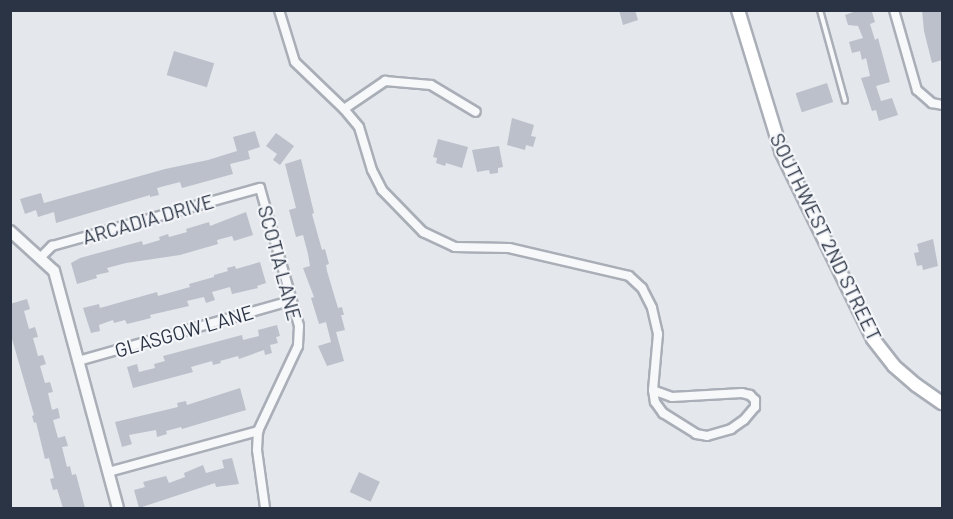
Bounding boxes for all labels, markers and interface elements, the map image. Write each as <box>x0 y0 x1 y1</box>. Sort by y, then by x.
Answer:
street label: SOUTHWEST 2ND STREET <box>765 129 887 345</box>
street label: ARCADIA DRIVE <box>79 189 217 249</box>
street label: SCOTIA LANE <box>253 203 307 323</box>
street label: GLASGOW LANE <box>112 300 256 362</box>

